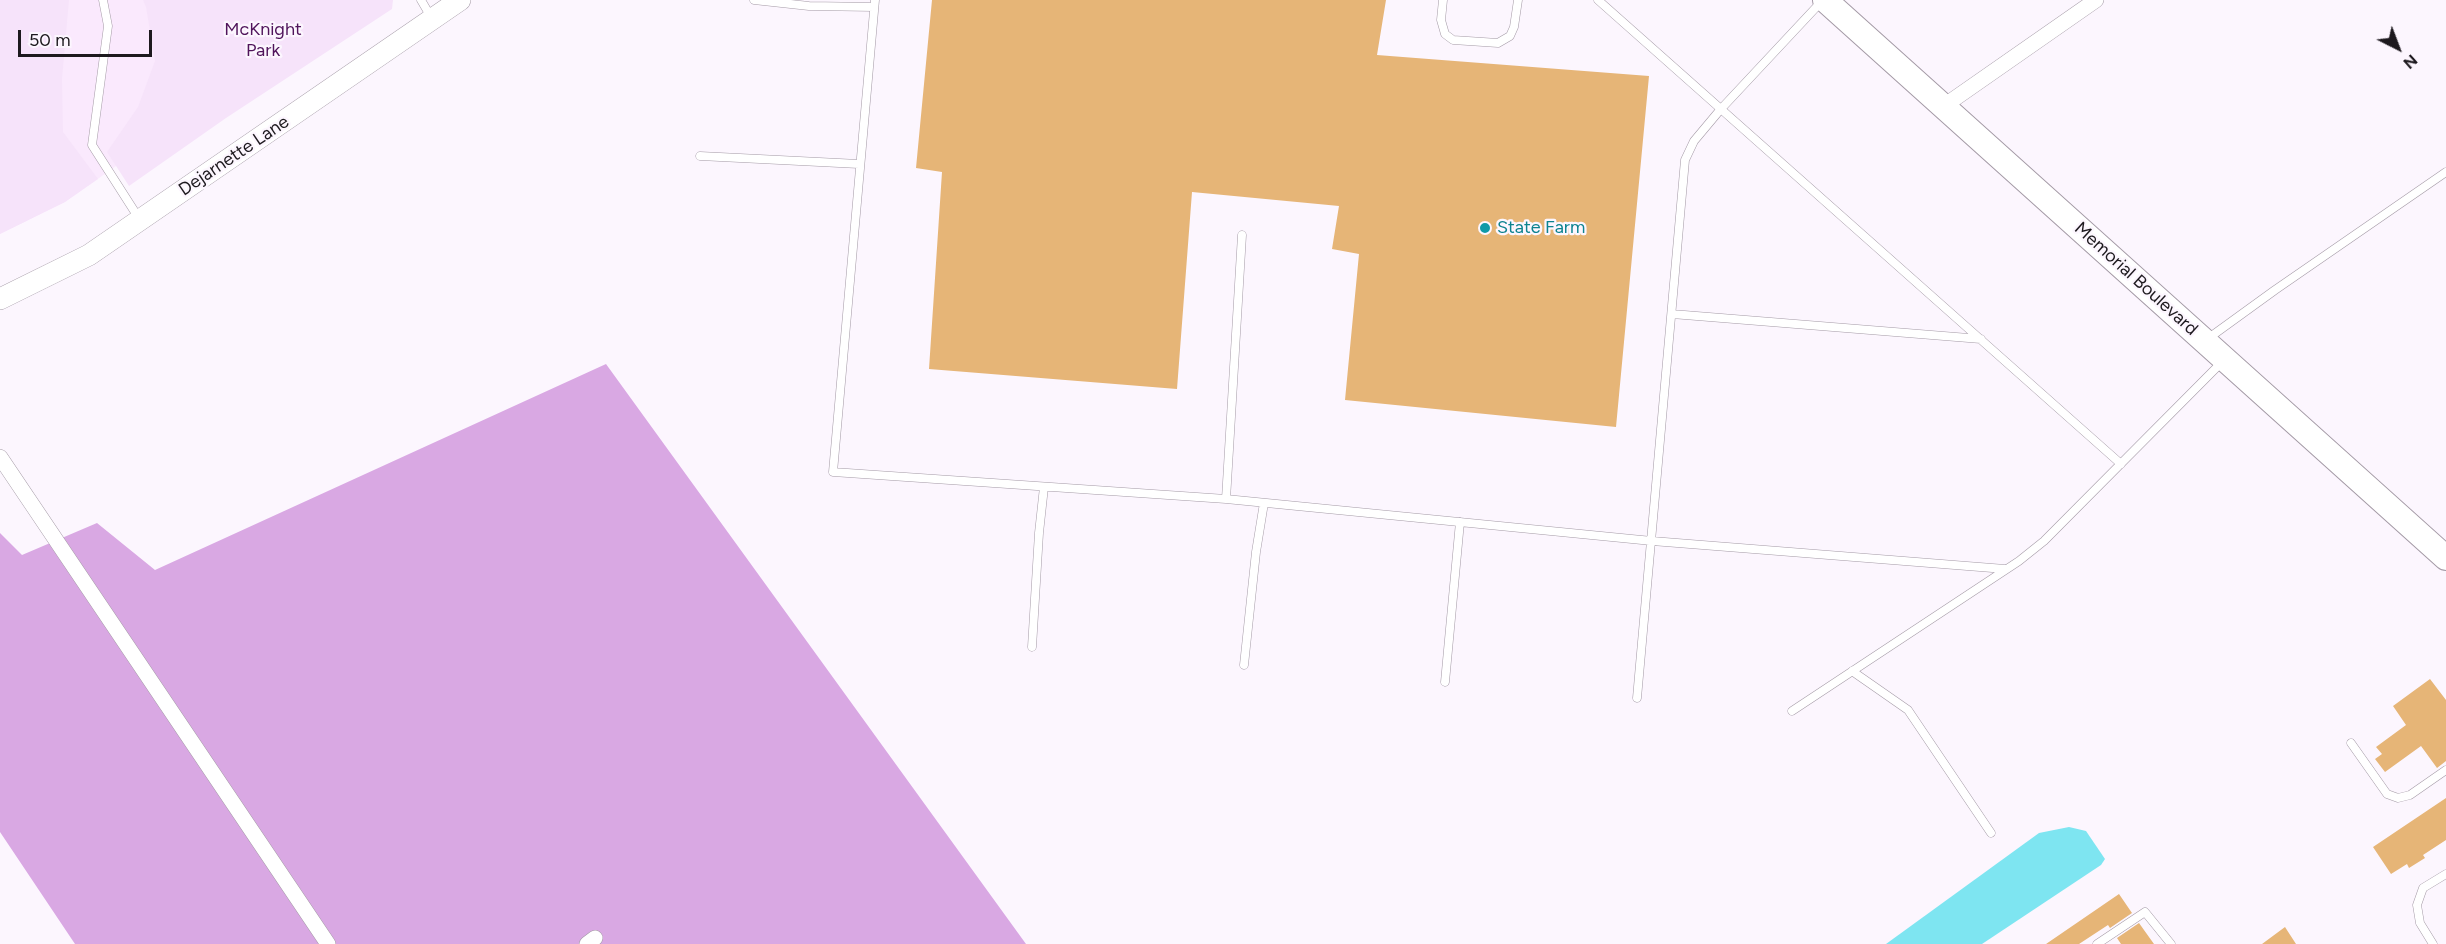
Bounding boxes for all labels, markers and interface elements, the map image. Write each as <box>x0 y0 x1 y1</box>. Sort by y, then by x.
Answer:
scale bar <box>21 18 154 56</box>
north arrow <box>2368 18 2428 78</box>
park label: McKnight Park <box>224 19 302 62</box>
text: 50 m <box>29 29 71 51</box>
text: N <box>2399 51 2421 73</box>
street label: Dejarnette Lane <box>175 111 293 201</box>
place label: State Farm <box>1497 217 1585 239</box>
street label: Memorial Boulevard <box>2070 218 2202 340</box>
marker: State Farm <box>1478 221 1492 235</box>

